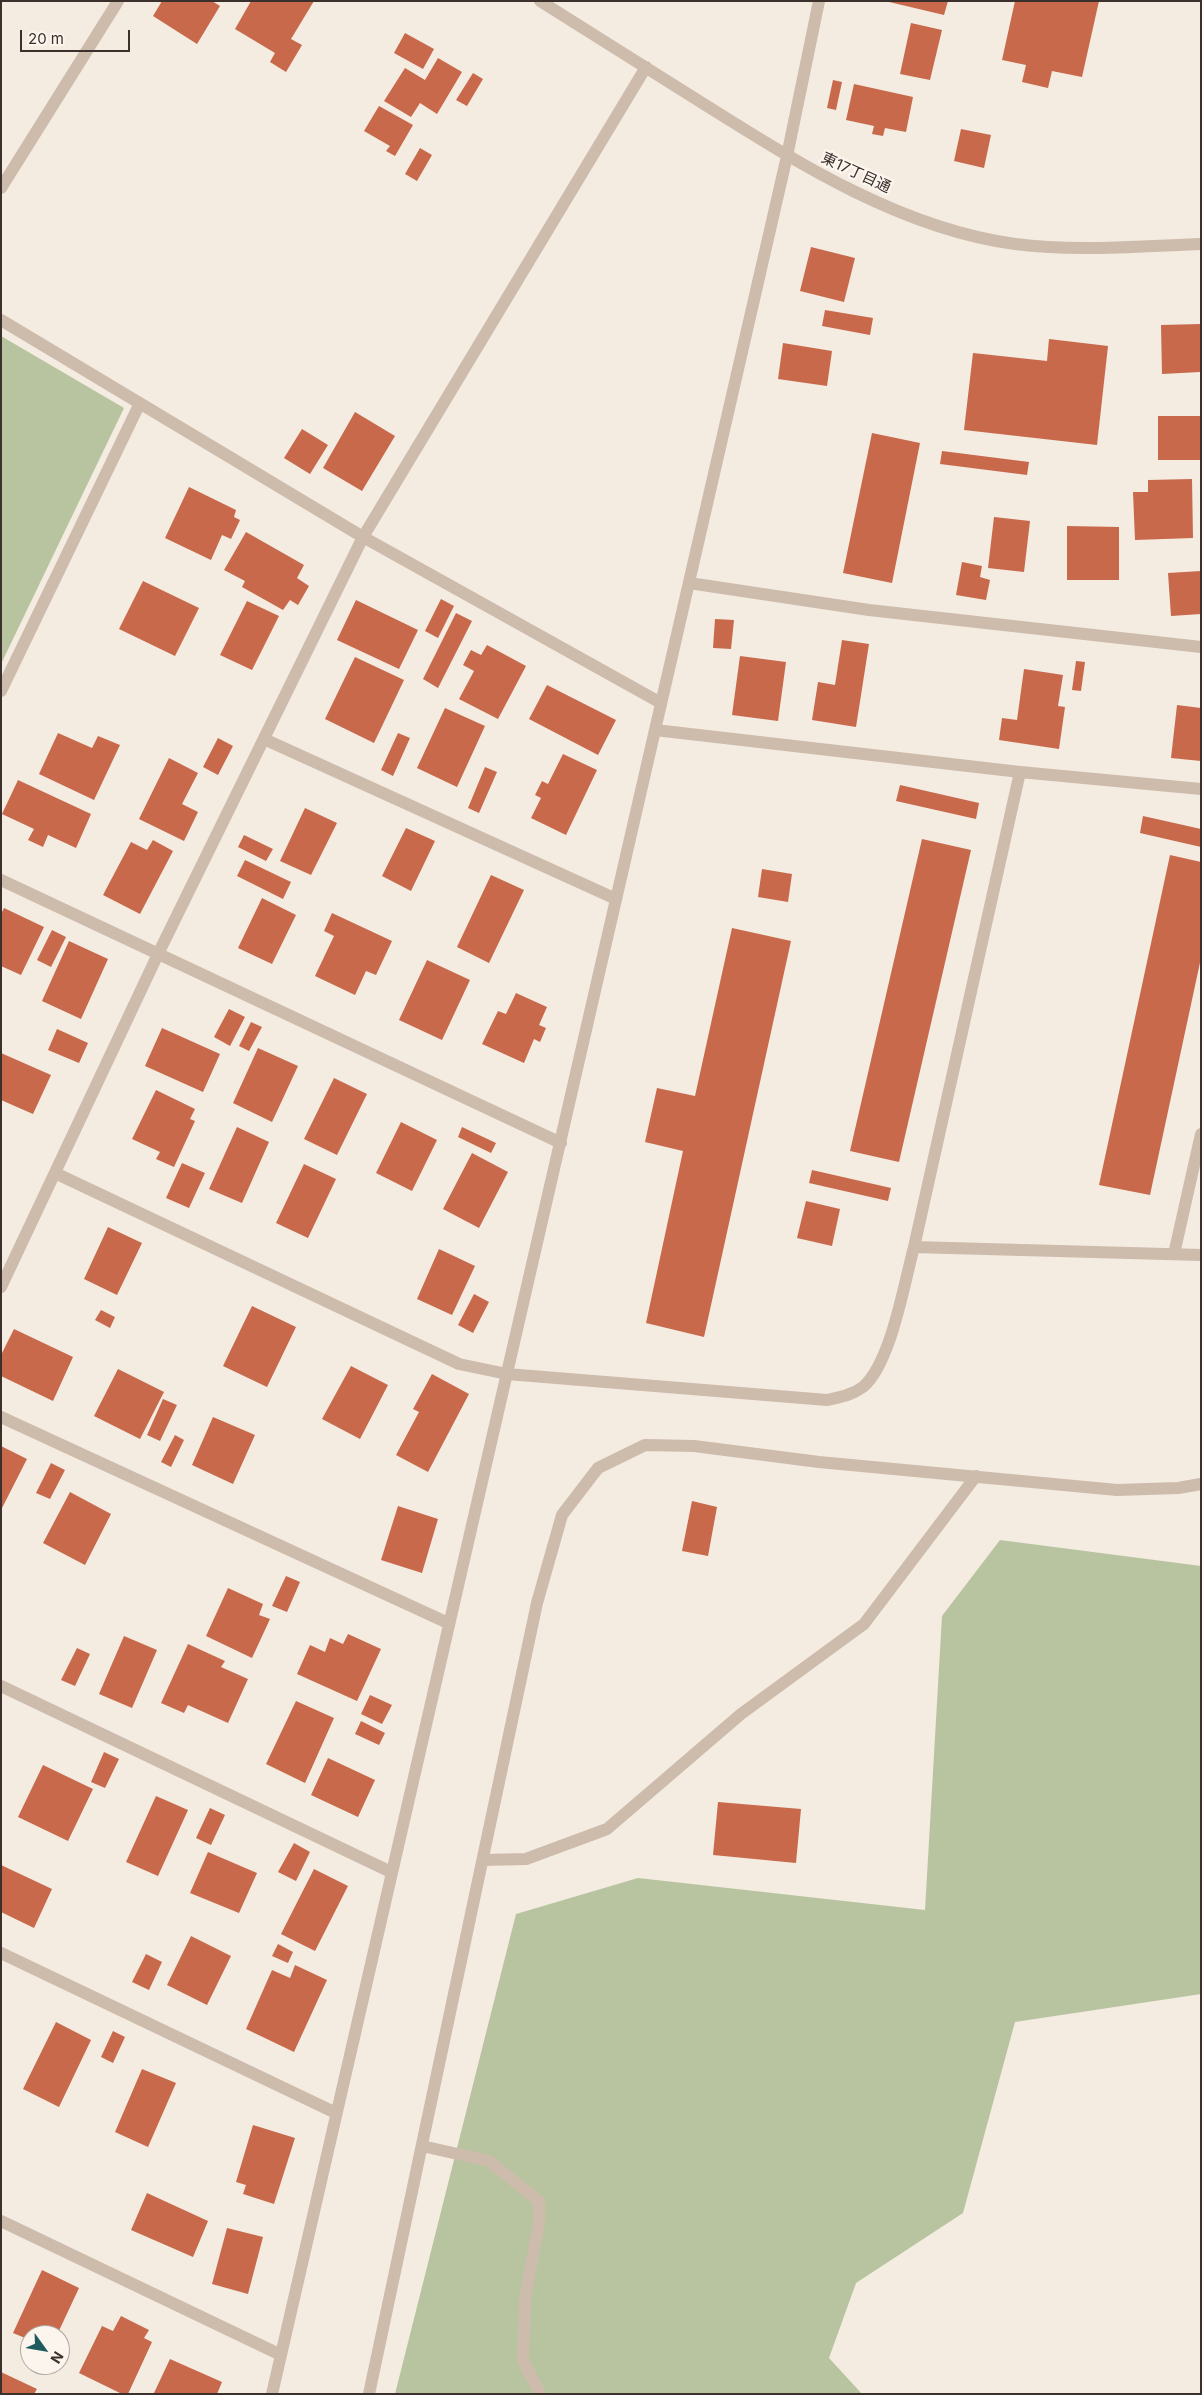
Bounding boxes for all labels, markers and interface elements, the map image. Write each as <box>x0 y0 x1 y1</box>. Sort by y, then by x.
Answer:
scale bar <box>22 20 132 52</box>
text: 20 m <box>28 29 64 48</box>
street label: 東17丁目通 <box>818 149 894 197</box>
north arrow <box>20 2325 70 2375</box>
text: N <box>47 2349 67 2367</box>

